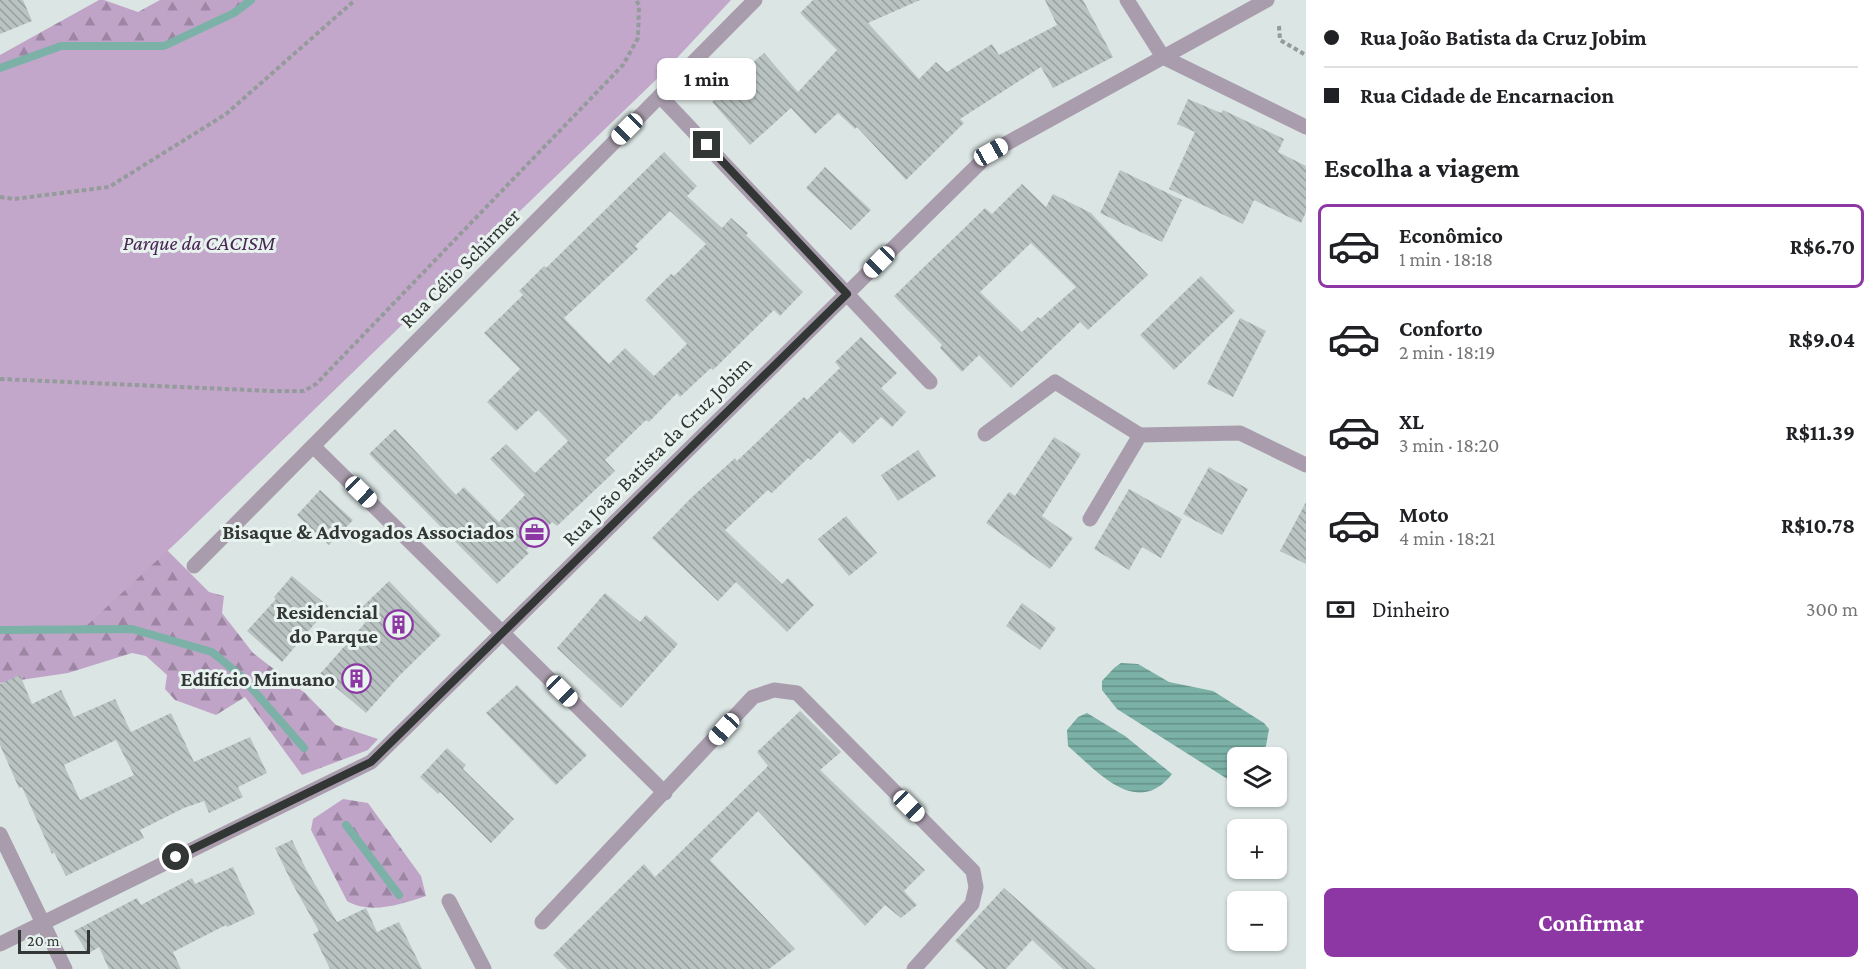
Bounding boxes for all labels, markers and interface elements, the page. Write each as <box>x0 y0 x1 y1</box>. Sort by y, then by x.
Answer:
text: Rua João Batista da Cruz Jobim <box>1360 25 1647 50</box>
callout: 1 min <box>658 58 756 100</box>
text: 1 min <box>684 68 729 90</box>
text: Rua Cidade de Encarnacion <box>1360 83 1614 108</box>
car <box>608 110 646 148</box>
route end <box>693 131 720 158</box>
car <box>971 135 1011 169</box>
text: Escolha a viagem <box>1324 153 1520 183</box>
street label: Rua Célio Schirmer <box>395 203 525 333</box>
icon: car <box>1327 219 1381 273</box>
text: Econômico <box>1399 223 1503 248</box>
park label: Parque da CACISM <box>123 231 276 255</box>
text: R$6.70 <box>1790 234 1855 259</box>
car <box>860 243 898 281</box>
text: 1 min · 18:18 <box>1399 248 1493 270</box>
icon: car <box>1327 312 1381 366</box>
text: Conforto <box>1399 316 1483 341</box>
text: R$9.04 <box>1789 327 1855 352</box>
text: 2 min · 18:19 <box>1399 341 1495 363</box>
street label: Rua João Batista da Cruz Jobim <box>557 351 757 551</box>
icon: car <box>1327 405 1381 459</box>
text: XL <box>1399 409 1424 434</box>
text: R$11.39 <box>1785 420 1855 445</box>
text: 3 min · 18:20 <box>1399 434 1499 456</box>
car <box>342 473 380 511</box>
icon: car <box>1327 498 1381 552</box>
text: Moto <box>1399 502 1449 527</box>
text: R$10.78 <box>1781 513 1855 538</box>
office icon: Bisaque & Advogados Associados <box>519 516 551 548</box>
place label: Bisaque & Advogados Associados <box>222 520 514 544</box>
text: 4 min · 18:21 <box>1399 527 1495 549</box>
icon: cash <box>1324 593 1357 626</box>
text: Dinheiro <box>1372 597 1450 622</box>
text: 300 m <box>1806 598 1858 620</box>
place label: Residencial do Parque <box>276 600 378 648</box>
building icon: Residencial do Parque <box>383 608 415 640</box>
building icon: Edifício Minuano <box>340 663 372 695</box>
place label: Edifício Minuano <box>181 667 335 691</box>
car <box>543 672 581 710</box>
car <box>705 710 743 748</box>
map controls <box>1227 747 1287 951</box>
button: layers <box>1227 747 1287 807</box>
car <box>890 787 928 825</box>
button: + <box>1227 819 1287 879</box>
route start <box>162 843 189 870</box>
button: Confirmar <box>1324 888 1858 957</box>
button: − <box>1227 891 1287 951</box>
scale bar <box>18 927 90 954</box>
text: 20 m <box>27 932 60 949</box>

